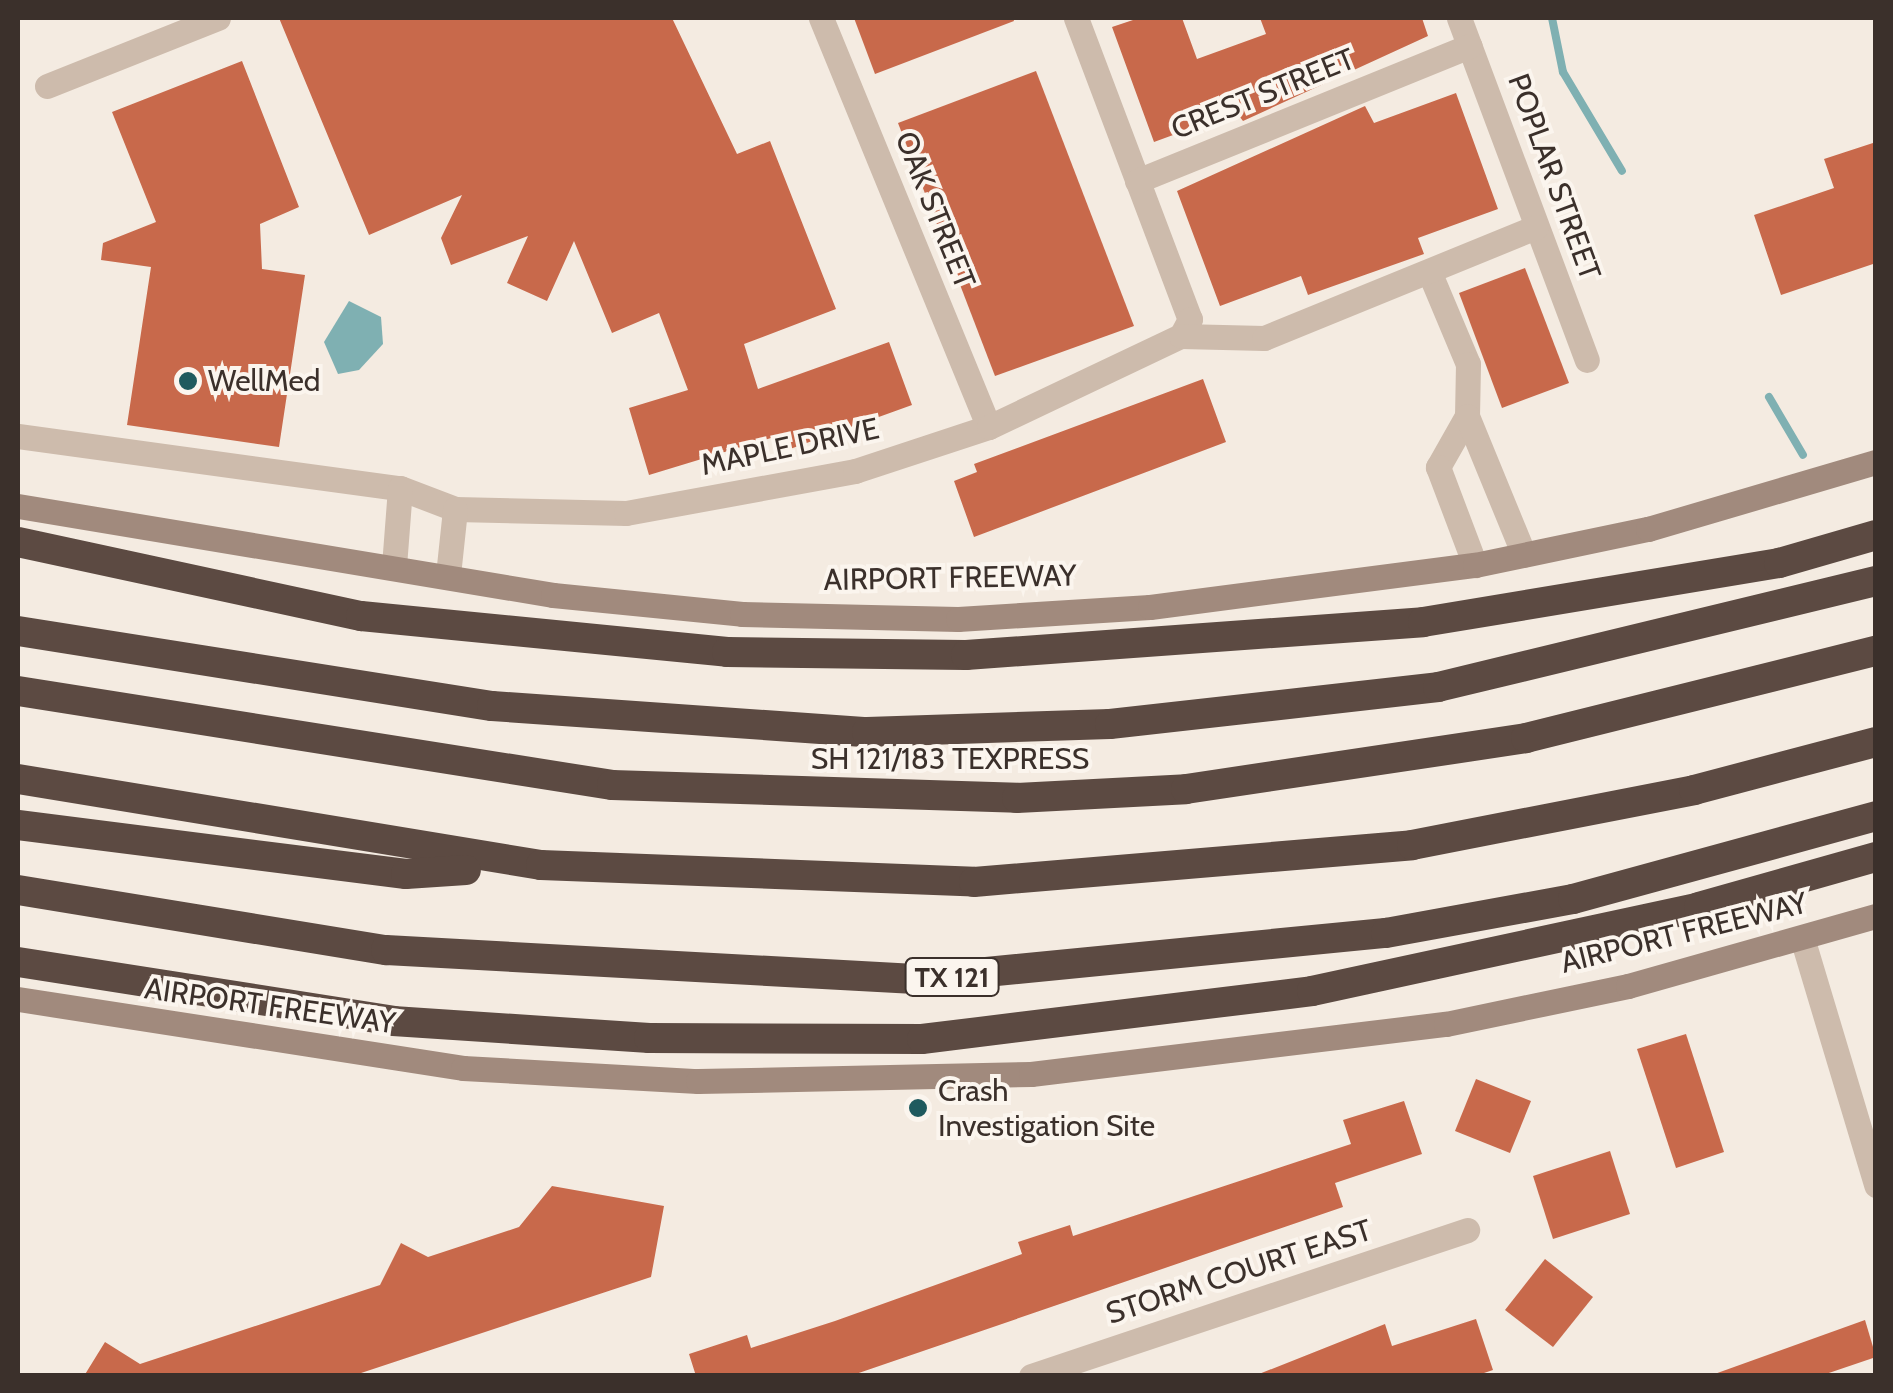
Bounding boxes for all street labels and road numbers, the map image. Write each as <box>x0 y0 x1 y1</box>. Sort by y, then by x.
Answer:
street label: CREST STREET <box>1166 41 1360 147</box>
street label: POPLAR STREET <box>1500 69 1608 285</box>
street label: OAK STREET <box>887 126 983 294</box>
street label: MAPLE DRIVE <box>698 411 882 483</box>
street label: AIRPORT FREEWAY <box>823 558 1077 598</box>
street label: SH 121/183 TEXPRESS <box>811 741 1089 777</box>
street label: AIRPORT FREEWAY <box>1557 885 1811 981</box>
road number: TX 121 <box>904 954 1000 1000</box>
street label: AIRPORT FREEWAY <box>142 971 398 1041</box>
street label: STORM COURT EAST <box>1102 1212 1376 1332</box>

